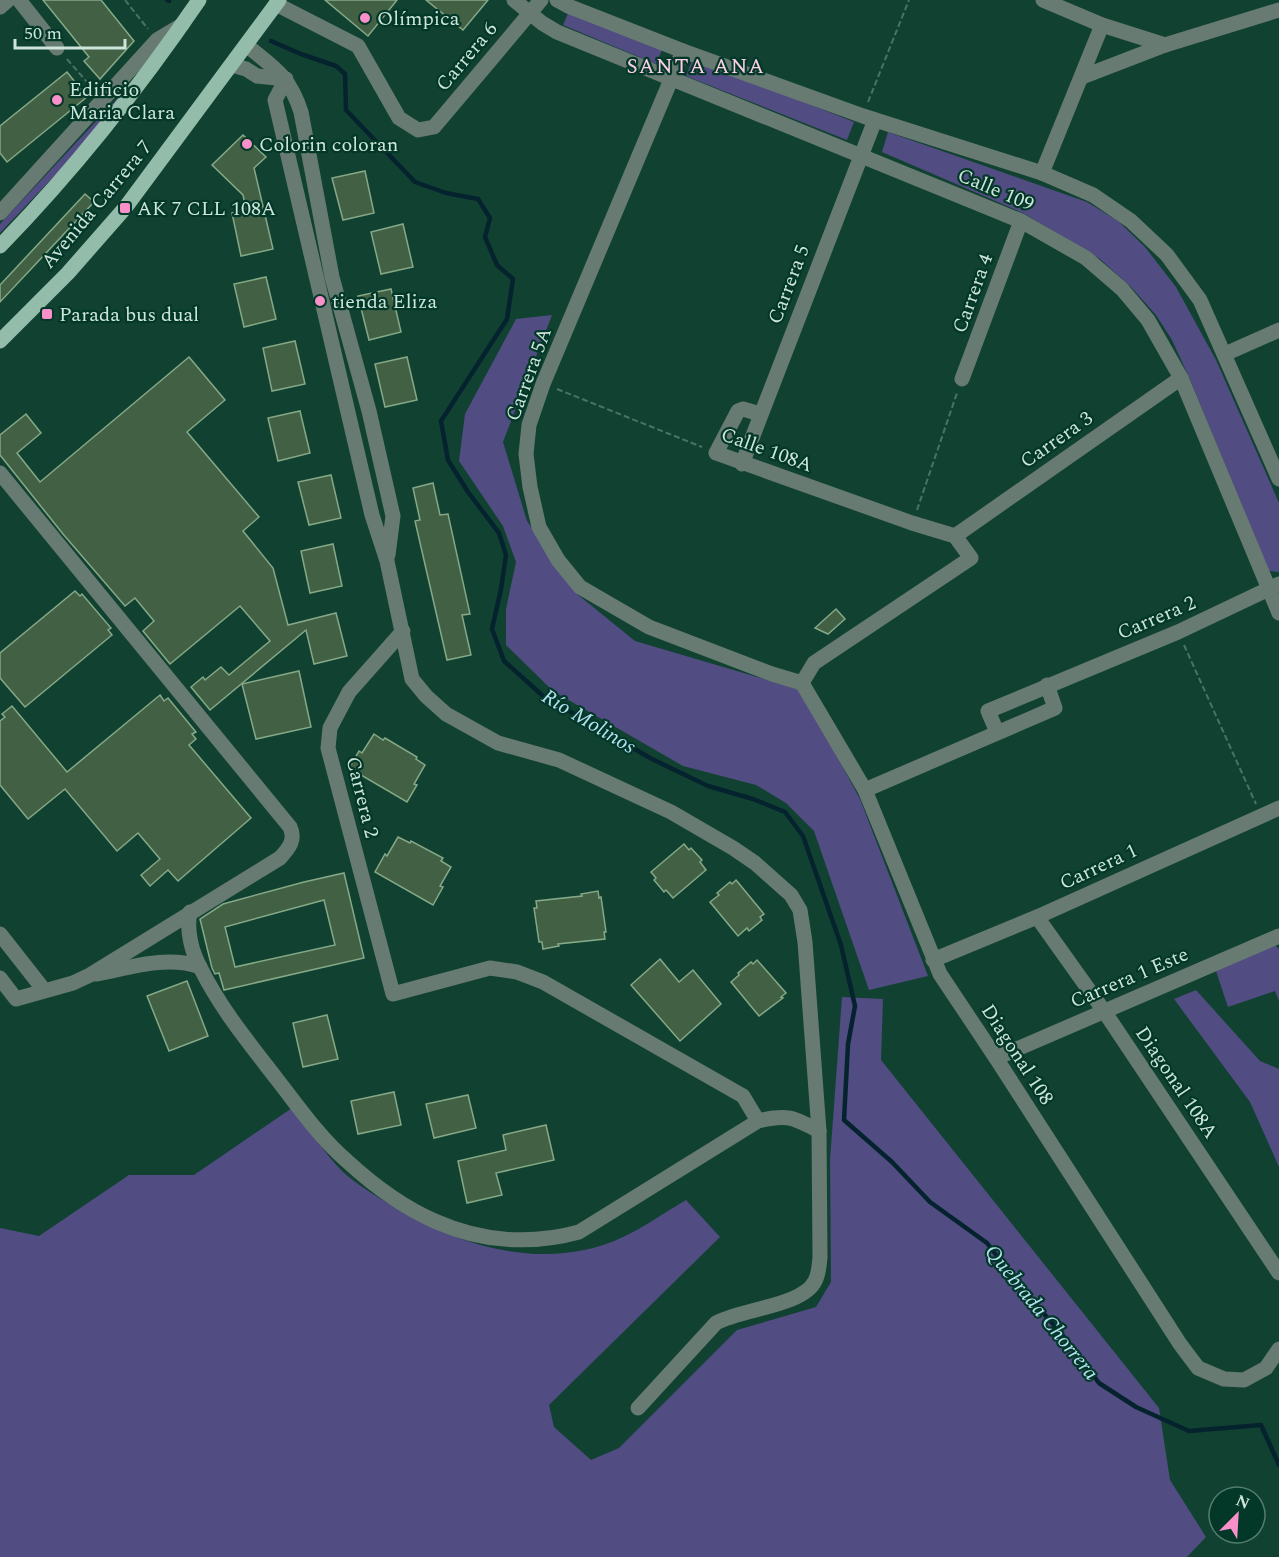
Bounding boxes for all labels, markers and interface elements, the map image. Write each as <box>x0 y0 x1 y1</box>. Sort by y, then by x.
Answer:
place label: Olímpica <box>377 4 460 34</box>
marker: Olímpica <box>358 11 372 25</box>
scale bar <box>15 12 124 50</box>
street label: Carrera 6 <box>429 15 505 98</box>
text: 50 m <box>24 20 62 47</box>
district label: SANTA ANA <box>626 51 766 83</box>
place label: Edificio Maria Clara <box>69 75 175 128</box>
marker: Edificio Maria Clara <box>50 93 64 107</box>
place label: Colorin coloran <box>259 130 398 160</box>
street label: Avenida Carrera 7 <box>34 134 160 276</box>
marker: Colorin coloran <box>240 137 254 151</box>
street label: Calle 109 <box>953 160 1039 219</box>
place label: AK 7 CLL 108A <box>137 194 276 224</box>
marker: AK 7 CLL 108A <box>118 201 132 215</box>
street label: Carrera 5 <box>760 240 818 328</box>
street label: Carrera 4 <box>945 249 1001 337</box>
place label: tienda Eliza <box>332 287 437 317</box>
marker: tienda Eliza <box>313 294 327 308</box>
place label: Parada bus dual <box>59 300 199 330</box>
marker: Parada bus dual <box>40 307 54 321</box>
street label: Carrera 5A <box>498 323 560 425</box>
street label: Carrera 3 <box>1014 404 1099 476</box>
street label: Calle 108A <box>717 419 817 480</box>
street label: Carrera 2 <box>1112 588 1200 648</box>
water label: Río Molinos <box>535 681 642 763</box>
street label: Carrera 2 <box>337 753 387 841</box>
street label: Carrera 1 <box>1055 836 1142 898</box>
street label: Carrera 1 Este <box>1066 939 1193 1016</box>
street label: Diagonal 108 <box>973 998 1061 1111</box>
street label: Diagonal 108A <box>1127 1020 1225 1145</box>
water label: Quebrada Chorrera <box>976 1238 1106 1388</box>
north arrow <box>1207 1485 1267 1545</box>
text: N <box>1232 1489 1254 1516</box>

